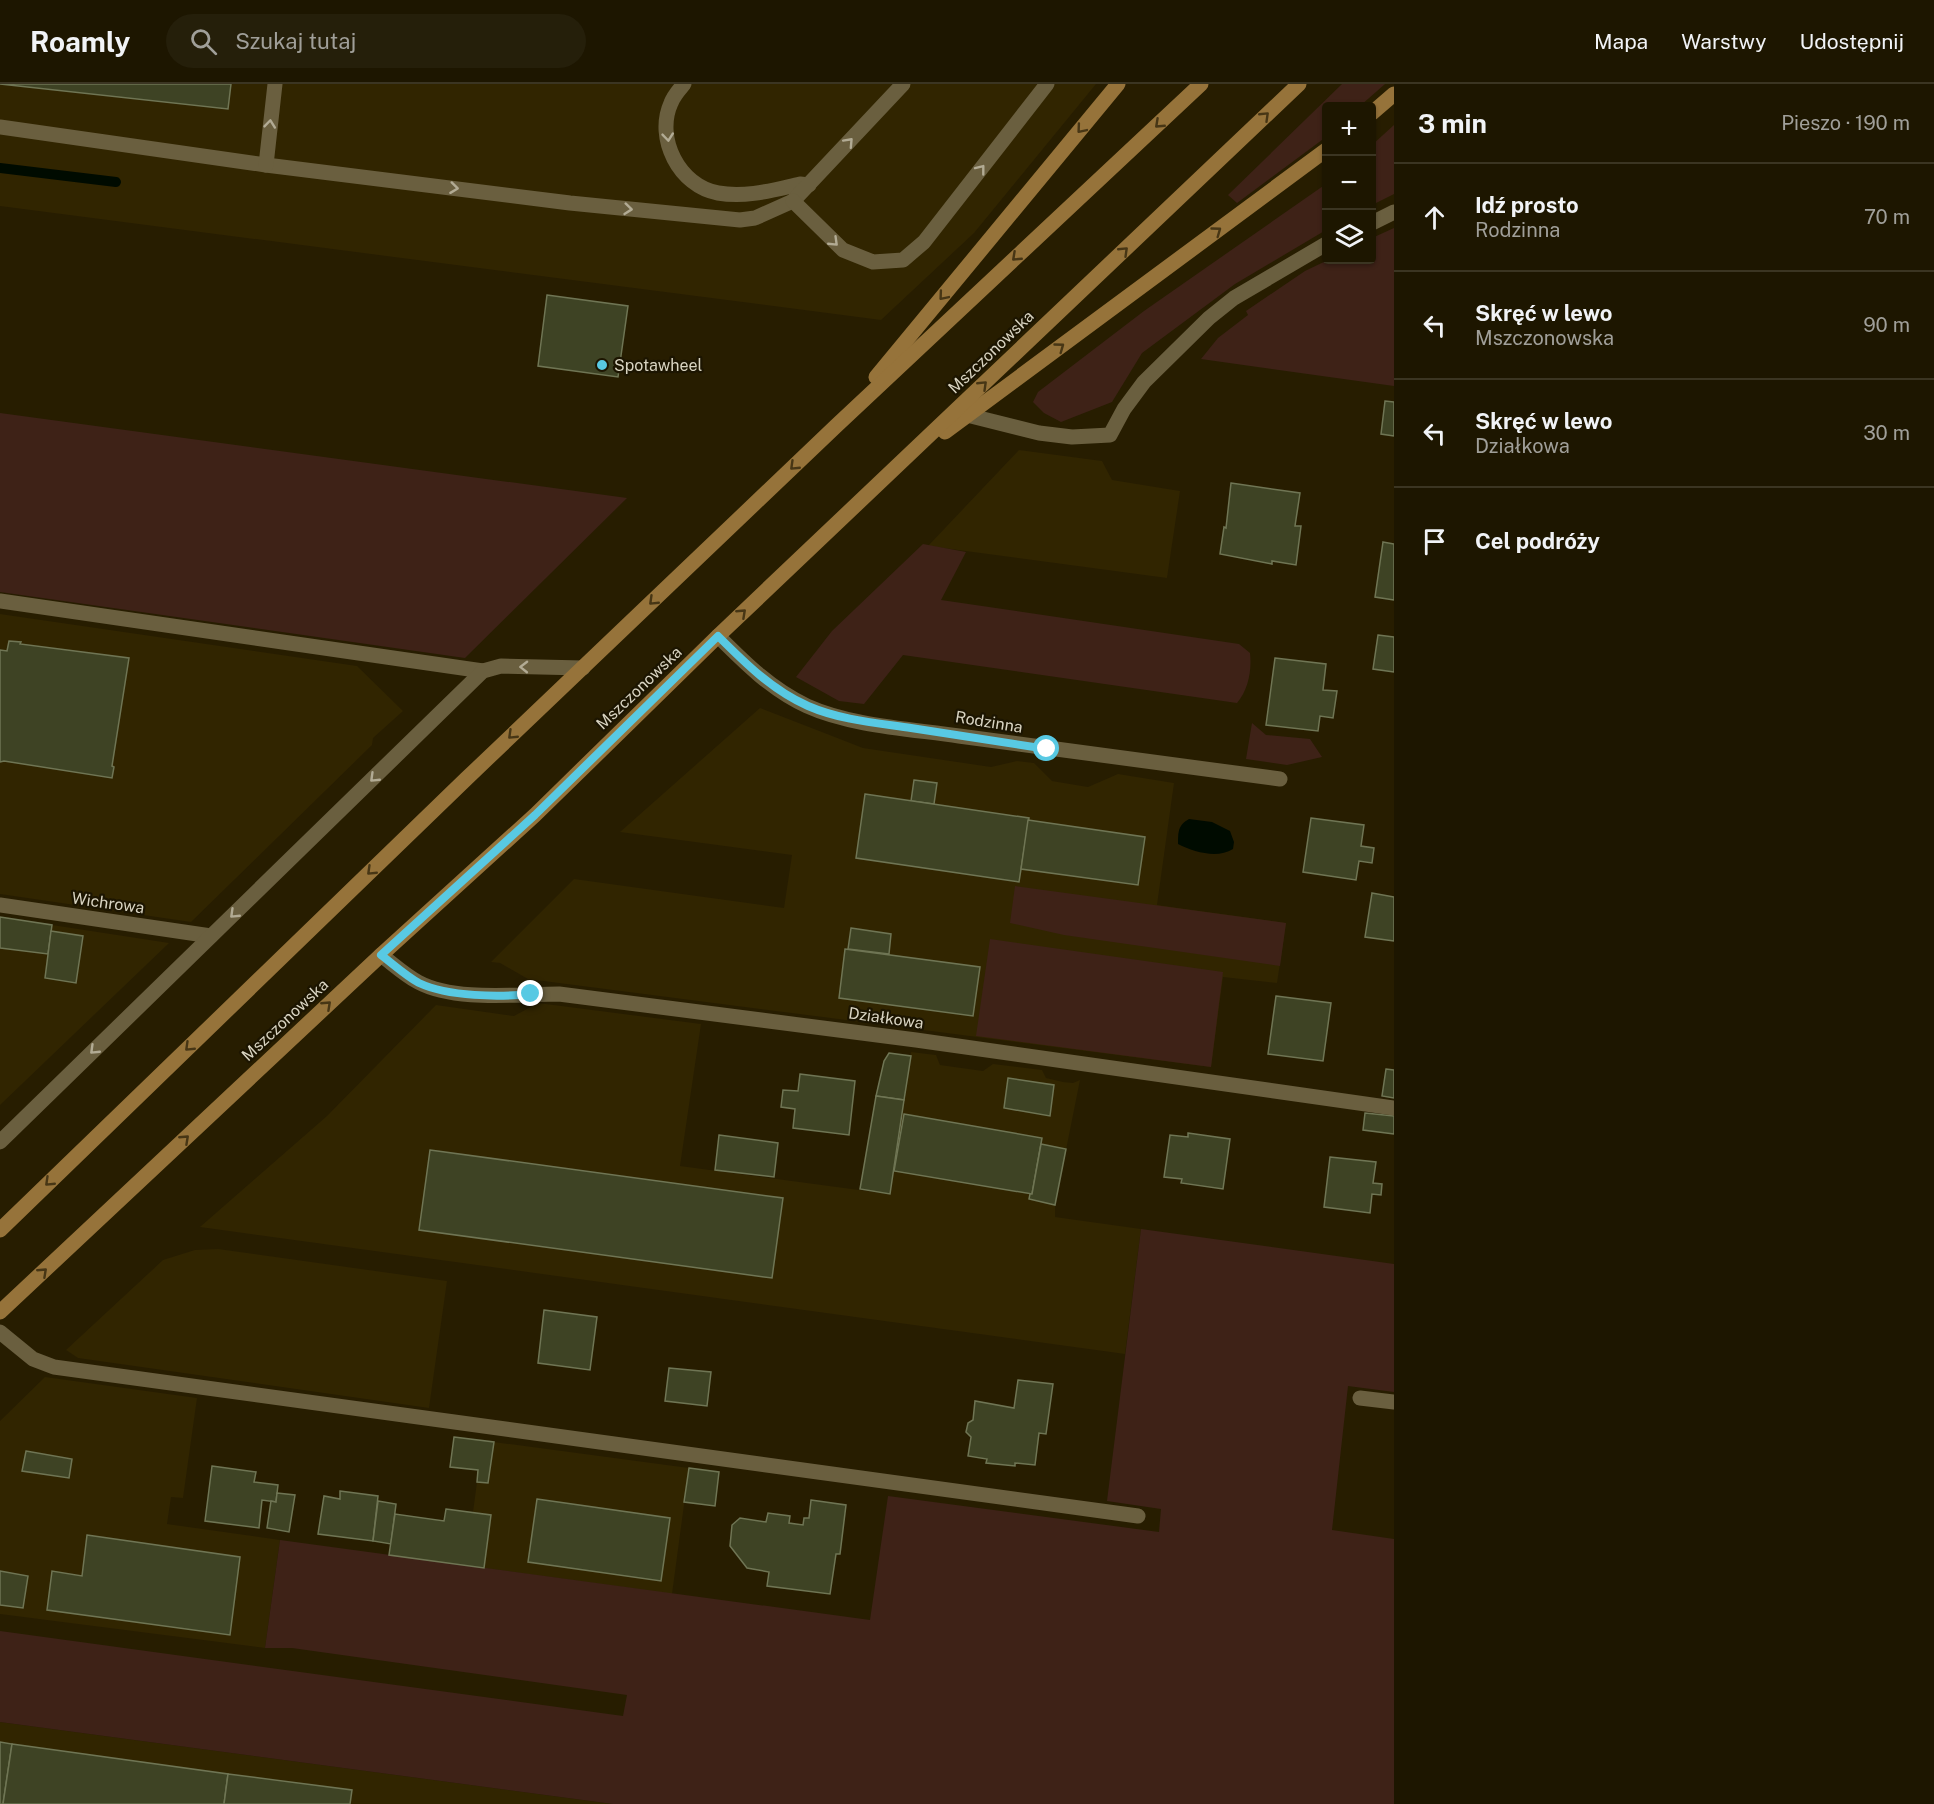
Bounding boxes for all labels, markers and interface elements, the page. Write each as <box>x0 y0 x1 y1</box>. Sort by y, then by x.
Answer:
search box <box>166 14 586 68</box>
text: Roamly <box>30 25 130 58</box>
icon: search <box>187 25 220 58</box>
text: Szukaj tutaj <box>235 28 356 54</box>
text: Mapa <box>1594 29 1648 54</box>
text: Warstwy <box>1681 29 1766 54</box>
text: Udostępnij <box>1799 29 1904 54</box>
map controls <box>1322 102 1376 264</box>
button: + <box>1322 102 1376 156</box>
text: 3 min <box>1418 108 1487 139</box>
text: Pieszo · 190 m <box>1781 111 1910 135</box>
one-way arrow <box>1258 112 1269 123</box>
one-way arrow <box>1155 117 1165 128</box>
one-way arrow <box>263 120 276 129</box>
one-way arrow <box>1077 122 1088 133</box>
one-way arrow <box>661 133 674 142</box>
one-way arrow <box>842 138 853 149</box>
button: − <box>1322 156 1376 210</box>
one-way arrow <box>974 165 985 176</box>
one-way arrow <box>450 182 459 194</box>
text: Idź prosto <box>1475 192 1579 218</box>
icon: ahead <box>1418 201 1451 234</box>
one-way arrow <box>623 202 633 215</box>
text: 70 m <box>1864 205 1910 229</box>
button: layers <box>1322 210 1376 264</box>
text: Rodzinna <box>1475 218 1560 242</box>
one-way arrow <box>1210 227 1221 238</box>
one-way arrow <box>828 235 838 246</box>
one-way arrow <box>1116 247 1127 258</box>
one-way arrow <box>1012 250 1023 261</box>
one-way arrow <box>940 289 951 300</box>
text: Skręć w lewo <box>1475 300 1612 326</box>
street label: Mszczonowska <box>944 307 1038 397</box>
icon: left <box>1418 309 1451 342</box>
text: 90 m <box>1863 313 1910 337</box>
text: Mszczonowska <box>1475 326 1614 350</box>
one-way arrow <box>1053 343 1064 354</box>
place label: Spotawheel <box>614 356 703 375</box>
marker: Spotawheel <box>595 358 609 372</box>
one-way arrow <box>976 381 986 392</box>
text: Skręć w lewo <box>1475 408 1612 434</box>
icon: left <box>1418 417 1451 450</box>
text: 30 m <box>1863 421 1910 445</box>
text: Działkowa <box>1475 434 1570 458</box>
one-way arrow <box>790 459 800 470</box>
icon: arrive <box>1418 525 1451 558</box>
text: Cel podróży <box>1475 528 1600 554</box>
one-way arrow <box>649 593 660 604</box>
one-way arrow <box>735 609 746 620</box>
street label: Mszczonowska <box>592 643 686 733</box>
one-way arrow <box>520 660 529 673</box>
street label: Rodzinna <box>954 707 1024 737</box>
one-way arrow <box>508 728 519 739</box>
route start <box>1033 735 1059 761</box>
one-way arrow <box>370 771 381 782</box>
one-way arrow <box>368 863 379 874</box>
street label: Wichrowa <box>70 888 146 918</box>
one-way arrow <box>230 907 240 918</box>
street label: Mszczonowska <box>238 975 332 1065</box>
route end <box>517 980 543 1006</box>
one-way arrow <box>320 1002 331 1013</box>
street label: Działkowa <box>847 1003 925 1033</box>
one-way arrow <box>186 1040 196 1051</box>
one-way arrow <box>91 1043 101 1054</box>
one-way arrow <box>178 1135 189 1146</box>
one-way arrow <box>46 1175 57 1186</box>
one-way arrow <box>35 1269 46 1280</box>

